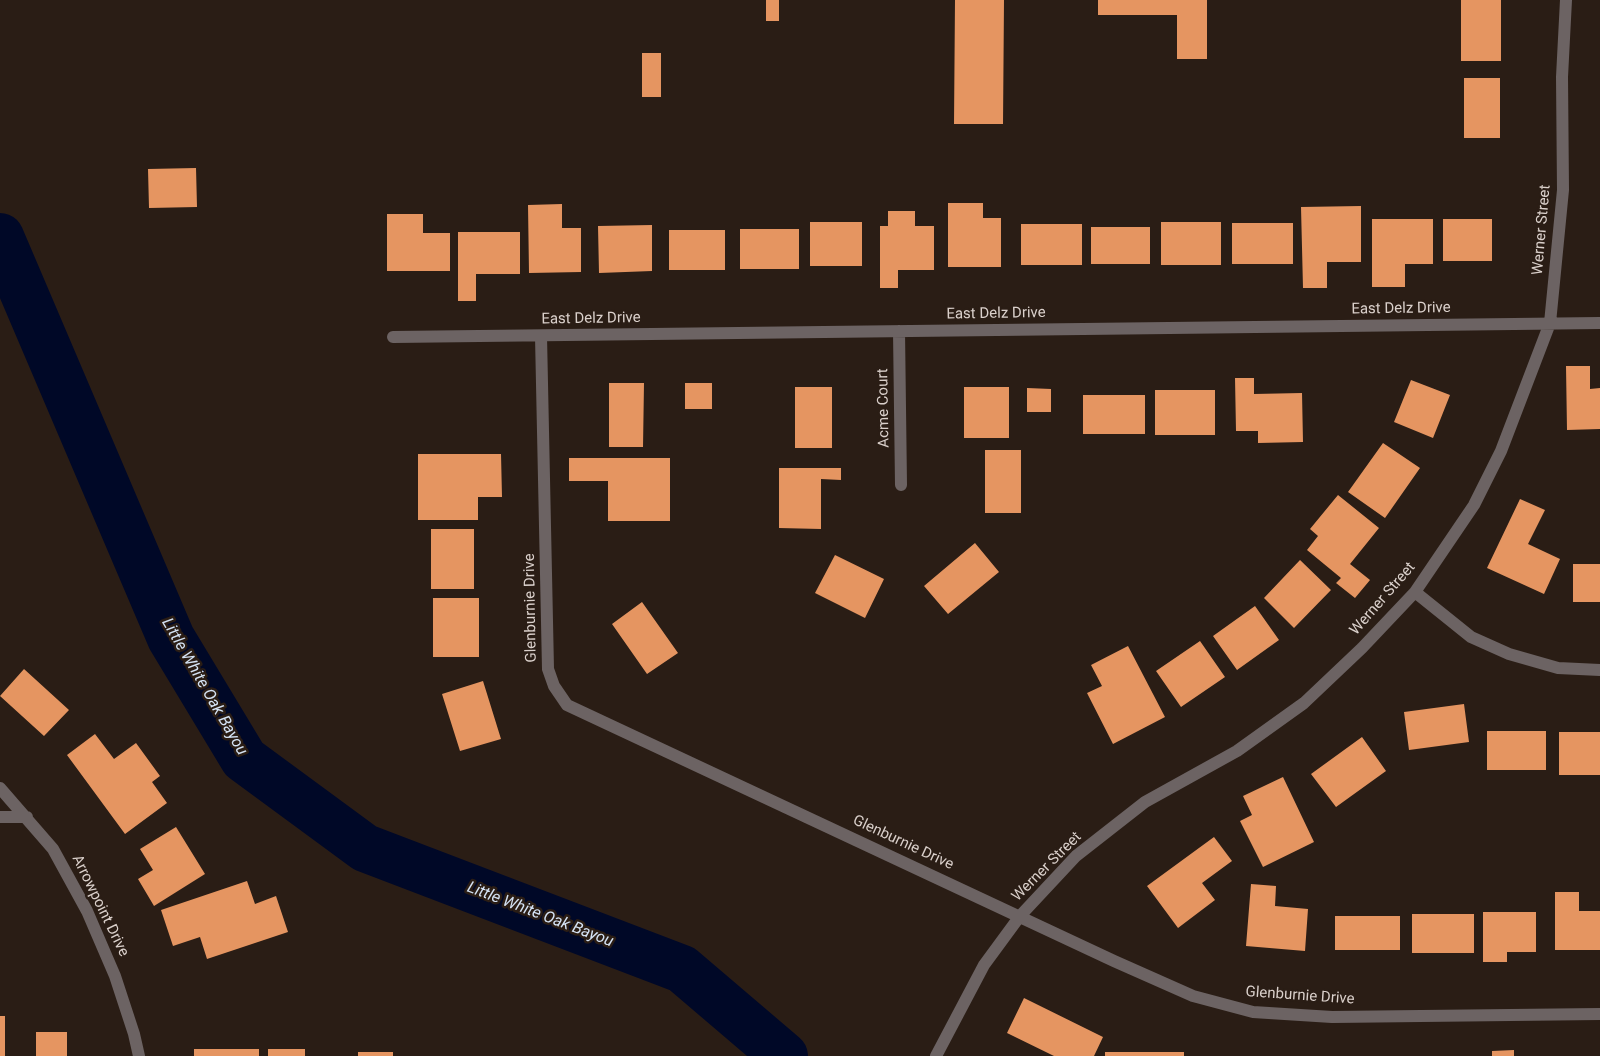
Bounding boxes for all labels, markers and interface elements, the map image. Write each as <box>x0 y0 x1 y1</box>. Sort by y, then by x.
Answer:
street label: Werner Street <box>1529 184 1555 276</box>
street label: East Delz Drive <box>1351 299 1451 319</box>
street label: East Delz Drive <box>946 304 1046 324</box>
street label: East Delz Drive <box>541 309 641 329</box>
street label: Acme Court <box>874 368 894 448</box>
street label: Glenburnie Drive <box>521 553 541 663</box>
street label: Werner Street <box>1346 559 1420 639</box>
water label: Little White Oak Bayou <box>157 615 251 759</box>
street label: Glenburnie Drive <box>850 812 956 874</box>
street label: Werner Street <box>1009 829 1085 905</box>
street label: Arrowpoint Drive <box>68 852 132 960</box>
water label: Little White Oak Bayou <box>464 878 616 952</box>
street label: Glenburnie Drive <box>1245 983 1355 1009</box>

